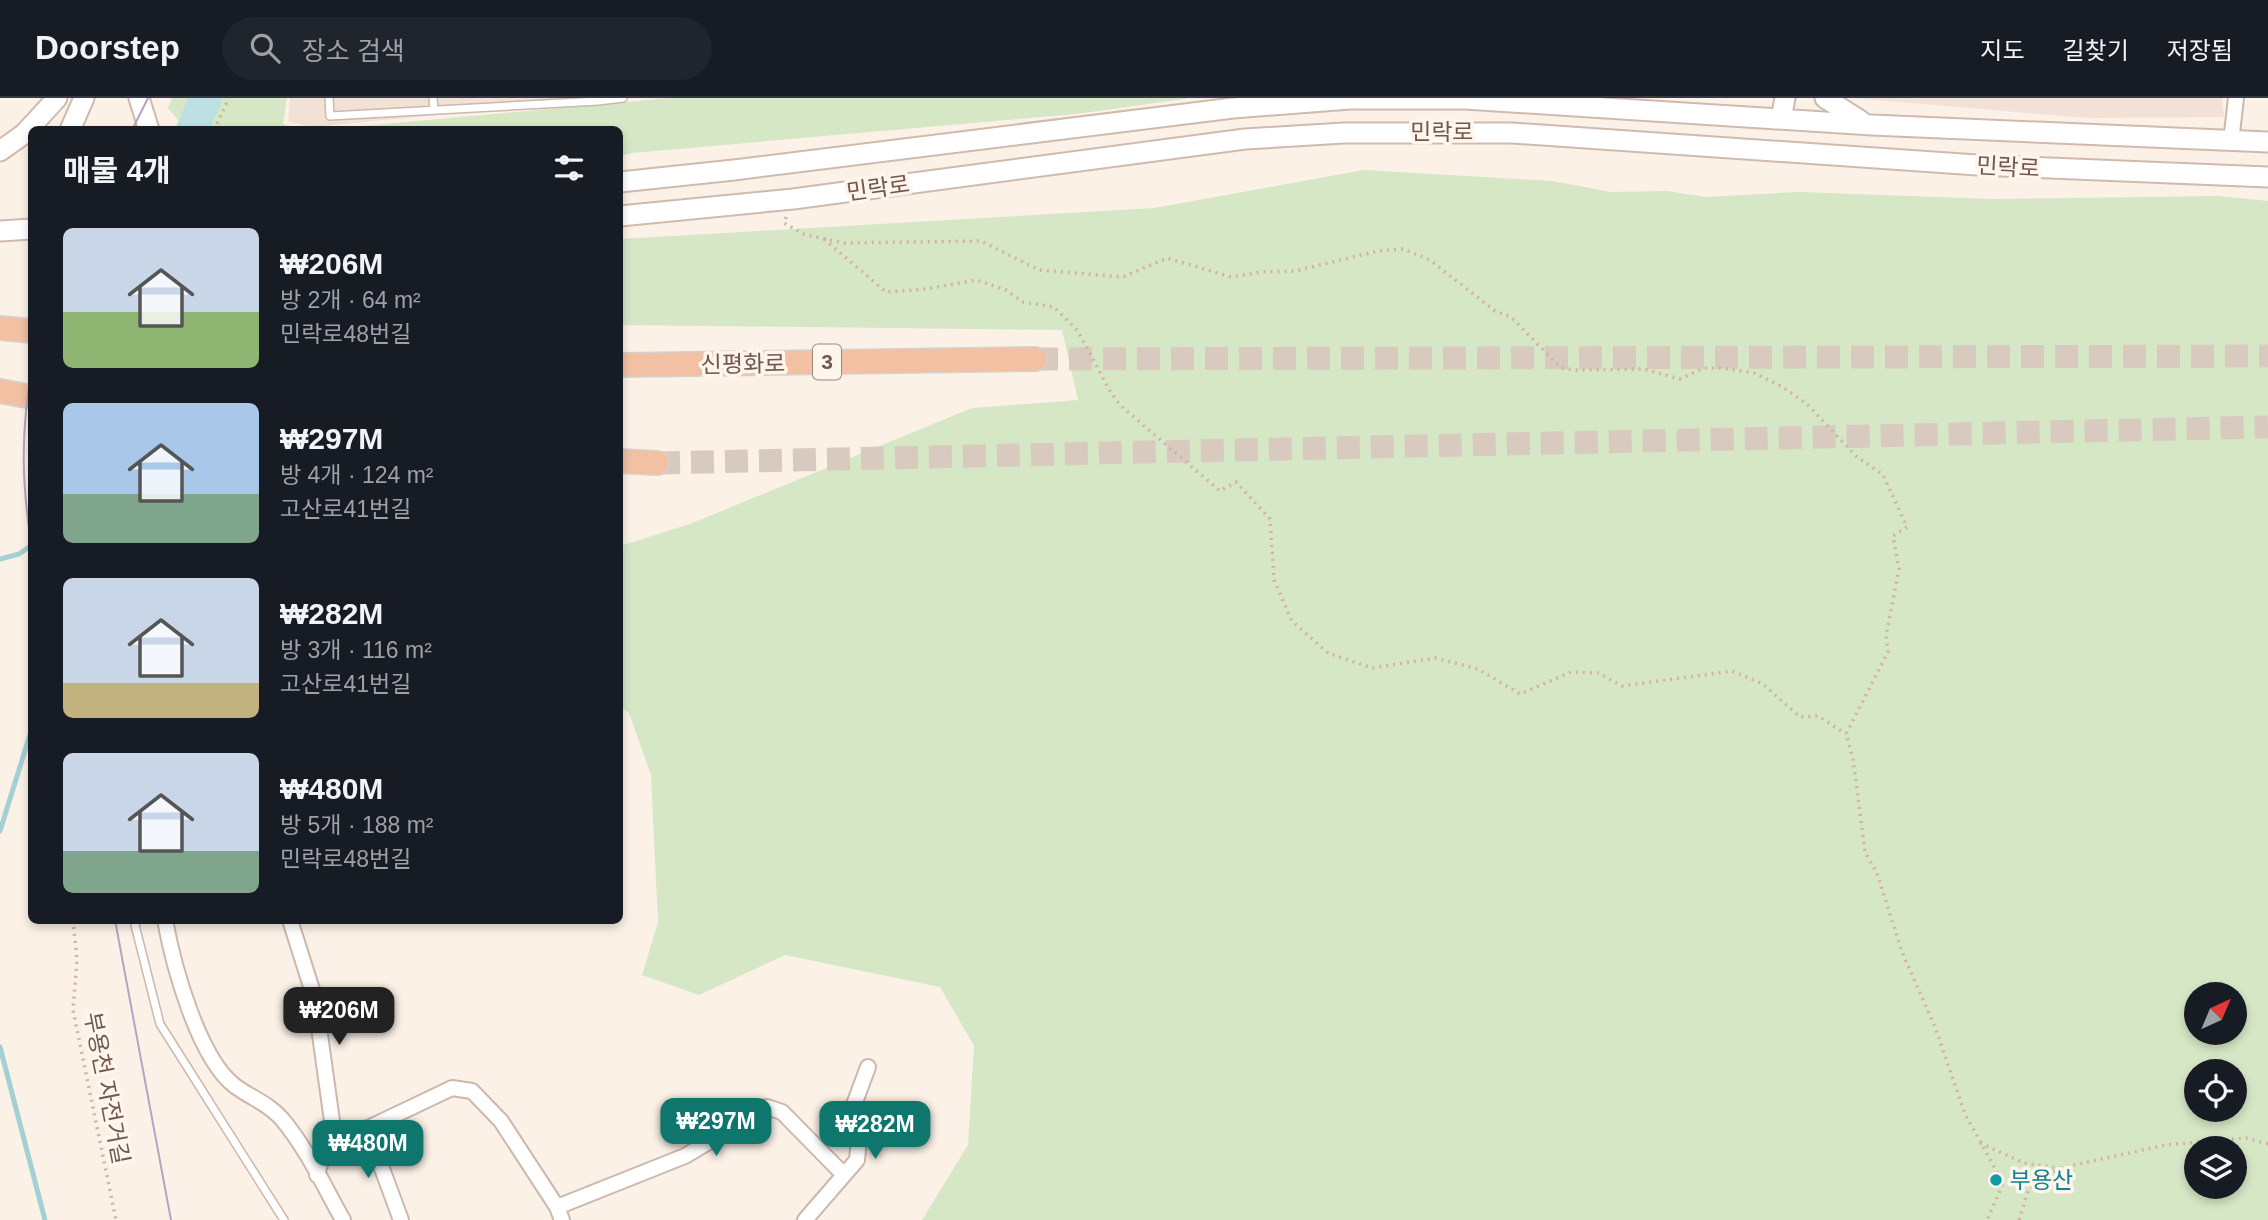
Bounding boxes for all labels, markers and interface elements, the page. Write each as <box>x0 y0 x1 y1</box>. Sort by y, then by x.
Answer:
search box <box>222 17 712 80</box>
text: Doorstep <box>35 29 180 66</box>
icon: search <box>246 29 284 67</box>
text: 장소 검색 <box>302 36 405 66</box>
text: 지도 <box>1980 37 2025 64</box>
text: 길찾기 <box>2063 37 2129 64</box>
text: 저장됨 <box>2167 37 2233 64</box>
street label: 민락로 <box>1410 119 1474 145</box>
icon: filters <box>550 149 588 187</box>
street label: 민락로 <box>1976 152 2040 182</box>
text: 매물 4개 <box>63 154 171 187</box>
street label: 민락로 <box>845 171 911 205</box>
text: ₩206M <box>280 247 383 280</box>
icon: home <box>119 256 203 340</box>
text: 방 2개 · 64 m² <box>280 287 421 313</box>
text: 민락로48번길 <box>280 321 411 347</box>
road number: 3 <box>813 344 841 380</box>
street label: 신평화로 <box>700 350 786 378</box>
text: ₩297M <box>280 422 383 455</box>
icon: home <box>119 431 203 515</box>
text: 방 4개 · 124 m² <box>280 462 434 488</box>
text: 고산로41번길 <box>280 496 411 522</box>
text: ₩282M <box>280 597 383 630</box>
icon: home <box>119 606 203 690</box>
text: 방 3개 · 116 m² <box>280 637 432 663</box>
text: 고산로41번길 <box>280 671 411 697</box>
text: ₩480M <box>280 772 383 805</box>
icon: home <box>119 781 203 865</box>
text: 방 5개 · 188 m² <box>280 812 434 838</box>
text: 민락로48번길 <box>280 846 411 872</box>
north arrow <box>2184 982 2247 1045</box>
map controls <box>2184 982 2247 1199</box>
pin: ₩206M <box>290 988 388 1047</box>
text: ₩206M <box>299 997 379 1023</box>
street label: 부용천 자전거길 <box>79 1010 135 1166</box>
button: locate <box>2184 1059 2247 1122</box>
pin: ₩297M <box>667 1098 765 1158</box>
pin: ₩282M <box>826 1102 924 1161</box>
text: ₩297M <box>676 1108 756 1134</box>
text: ₩282M <box>835 1111 915 1137</box>
pin: ₩480M <box>319 1121 417 1180</box>
text: ₩480M <box>328 1130 408 1156</box>
button: layers <box>2184 1136 2247 1199</box>
place label: 부용산 <box>2010 1167 2073 1193</box>
marker: 부용산 <box>1988 1172 2004 1188</box>

